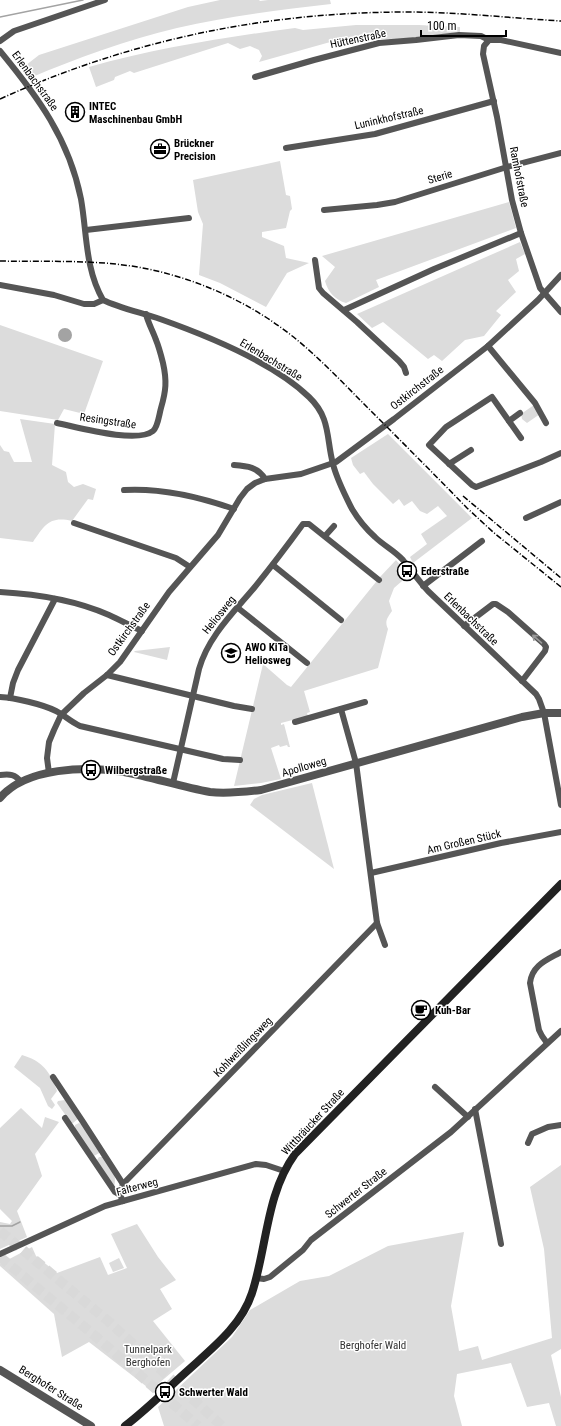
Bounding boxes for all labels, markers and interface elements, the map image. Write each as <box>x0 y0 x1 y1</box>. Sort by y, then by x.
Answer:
scale bar <box>421 12 506 38</box>
text: 100 m <box>427 19 457 33</box>
street label: Hüttenstraße <box>329 27 387 51</box>
street label: Erlenbachstraße <box>9 49 61 113</box>
place label: INTEC Maschinenbau GmbH <box>89 100 182 126</box>
building icon: INTEC Maschinenbau GmbH <box>64 101 86 123</box>
street label: Luninkhofstraße <box>353 104 425 132</box>
place label: Brückner Precision <box>174 137 216 163</box>
office icon: Brückner Precision <box>149 138 171 160</box>
street label: Ramhofstraße <box>507 146 531 208</box>
street label: Sterie <box>426 167 454 187</box>
street label: Erlenbachstraße <box>237 336 305 384</box>
street label: Ostkirchstraße <box>388 363 446 413</box>
street label: Resingstraße <box>79 411 137 431</box>
bus stop icon: Ederstraße <box>396 560 418 582</box>
place label: Ederstraße <box>421 565 469 578</box>
street label: Erlenbachstraße <box>441 590 501 648</box>
street label: Heliosweg <box>200 593 238 637</box>
street label: Ostkirchstraße <box>105 599 153 659</box>
one-way arrow <box>533 635 543 644</box>
place label: AWO KiTa Heliosweg <box>245 641 291 667</box>
school or university icon: AWO KiTa Heliosweg <box>220 642 242 664</box>
street label: Apolloweg <box>280 754 328 780</box>
bus stop icon: Wilbergstraße <box>80 759 102 781</box>
place label: Wilbergstraße <box>105 764 167 777</box>
street label: Am Großen Stück <box>426 827 502 857</box>
cafe icon: Kuh-Bar <box>410 999 432 1021</box>
place label: Kuh-Bar <box>435 1004 471 1017</box>
street label: Kohlweißlingsweg <box>211 1014 275 1080</box>
street label: Wittbräucker Straße <box>279 1086 347 1158</box>
street label: Schwerter Straße <box>323 1165 389 1221</box>
street label: Falterweg <box>115 1175 159 1199</box>
park label: Berghofer Wald <box>340 1339 406 1352</box>
park label: Tunnelpark Berghofen <box>124 1343 172 1369</box>
street label: Berghofer Straße <box>16 1363 86 1413</box>
bus stop icon: Schwerter Wald <box>154 1381 176 1403</box>
place label: Schwerter Wald <box>179 1386 248 1399</box>

